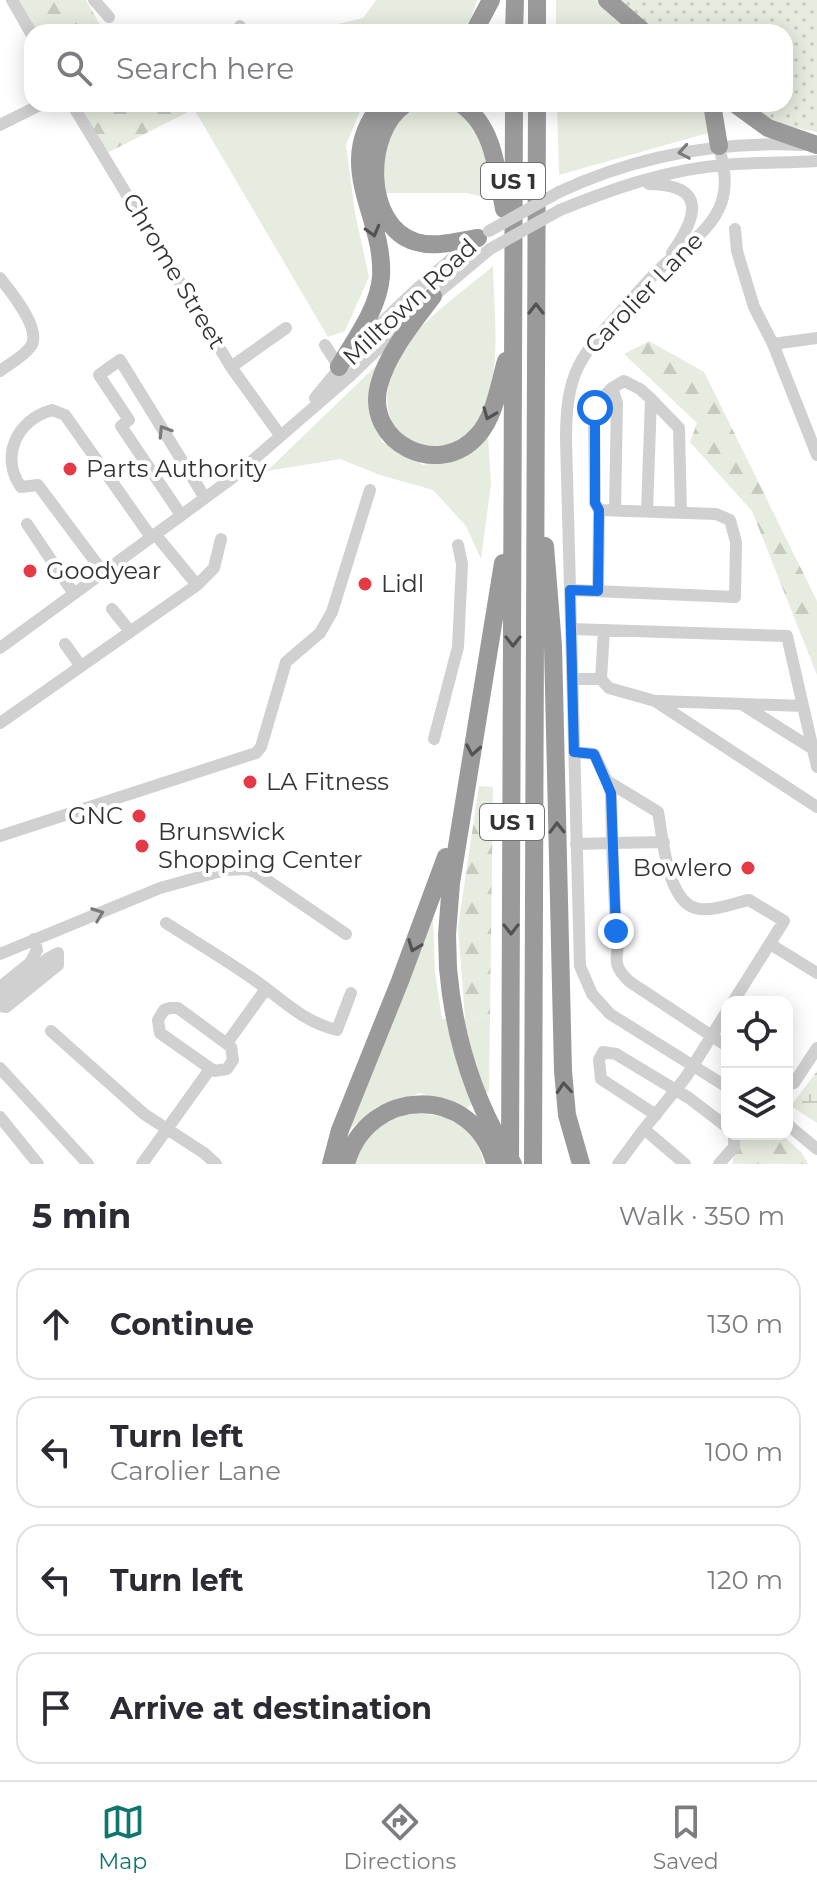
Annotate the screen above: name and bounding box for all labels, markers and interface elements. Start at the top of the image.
search box [24,24,793,112]
icon: search [52,46,96,90]
text: Search here [116,50,294,87]
one-way arrow [677,142,690,159]
road number: US 1 [481,163,545,199]
street label: Chrome Street [117,188,232,354]
one-way arrow [364,224,381,238]
street label: Carolier Lane [578,226,709,359]
street label: Milltown Road [337,232,483,371]
one-way arrow [527,302,545,315]
route start [577,390,613,426]
one-way arrow [483,406,499,420]
one-way arrow [159,426,174,440]
place label: Parts Authority [86,454,266,483]
marker: Parts Authority [61,460,79,478]
place label: Goodyear [46,556,161,585]
marker: Goodyear [21,562,39,580]
place label: Lidl [381,569,424,598]
marker: Lidl [356,575,374,593]
one-way arrow [504,635,522,648]
one-way arrow [466,743,483,757]
place label: LA Fitness [266,767,389,796]
marker: LA Fitness [241,773,259,791]
place label: GNC [68,801,123,830]
road number: US 1 [480,804,544,840]
marker: GNC [130,807,148,825]
place label: Brunswick Shopping Center [158,817,363,874]
one-way arrow [548,821,566,834]
marker: Brunswick Shopping Center [133,837,151,855]
place label: Bowlero [633,853,732,882]
marker: Bowlero [739,859,757,877]
one-way arrow [90,907,104,924]
route end [598,913,634,949]
one-way arrow [502,923,520,936]
one-way arrow [407,939,424,953]
map controls [721,996,793,1140]
button: locate [721,996,793,1068]
button: layers [721,1068,793,1140]
one-way arrow [556,1081,573,1094]
text: 5 min [32,1195,131,1237]
text: Walk · 350 m [619,1200,785,1232]
icon: ahead [34,1302,78,1346]
text: Continue [110,1306,254,1343]
text: 130 m [707,1308,783,1340]
text: Turn left [110,1418,243,1455]
icon: left [34,1430,78,1474]
text: 100 m [705,1436,783,1468]
text: Carolier Lane [110,1455,281,1487]
icon: left [34,1558,78,1602]
text: Turn left [110,1562,243,1599]
text: 120 m [707,1564,783,1596]
icon: arrive [34,1686,78,1730]
text: Arrive at destination [110,1690,432,1727]
tab: Map [98,1800,147,1875]
tab: Directions [344,1800,456,1875]
tab: Saved [653,1800,719,1875]

